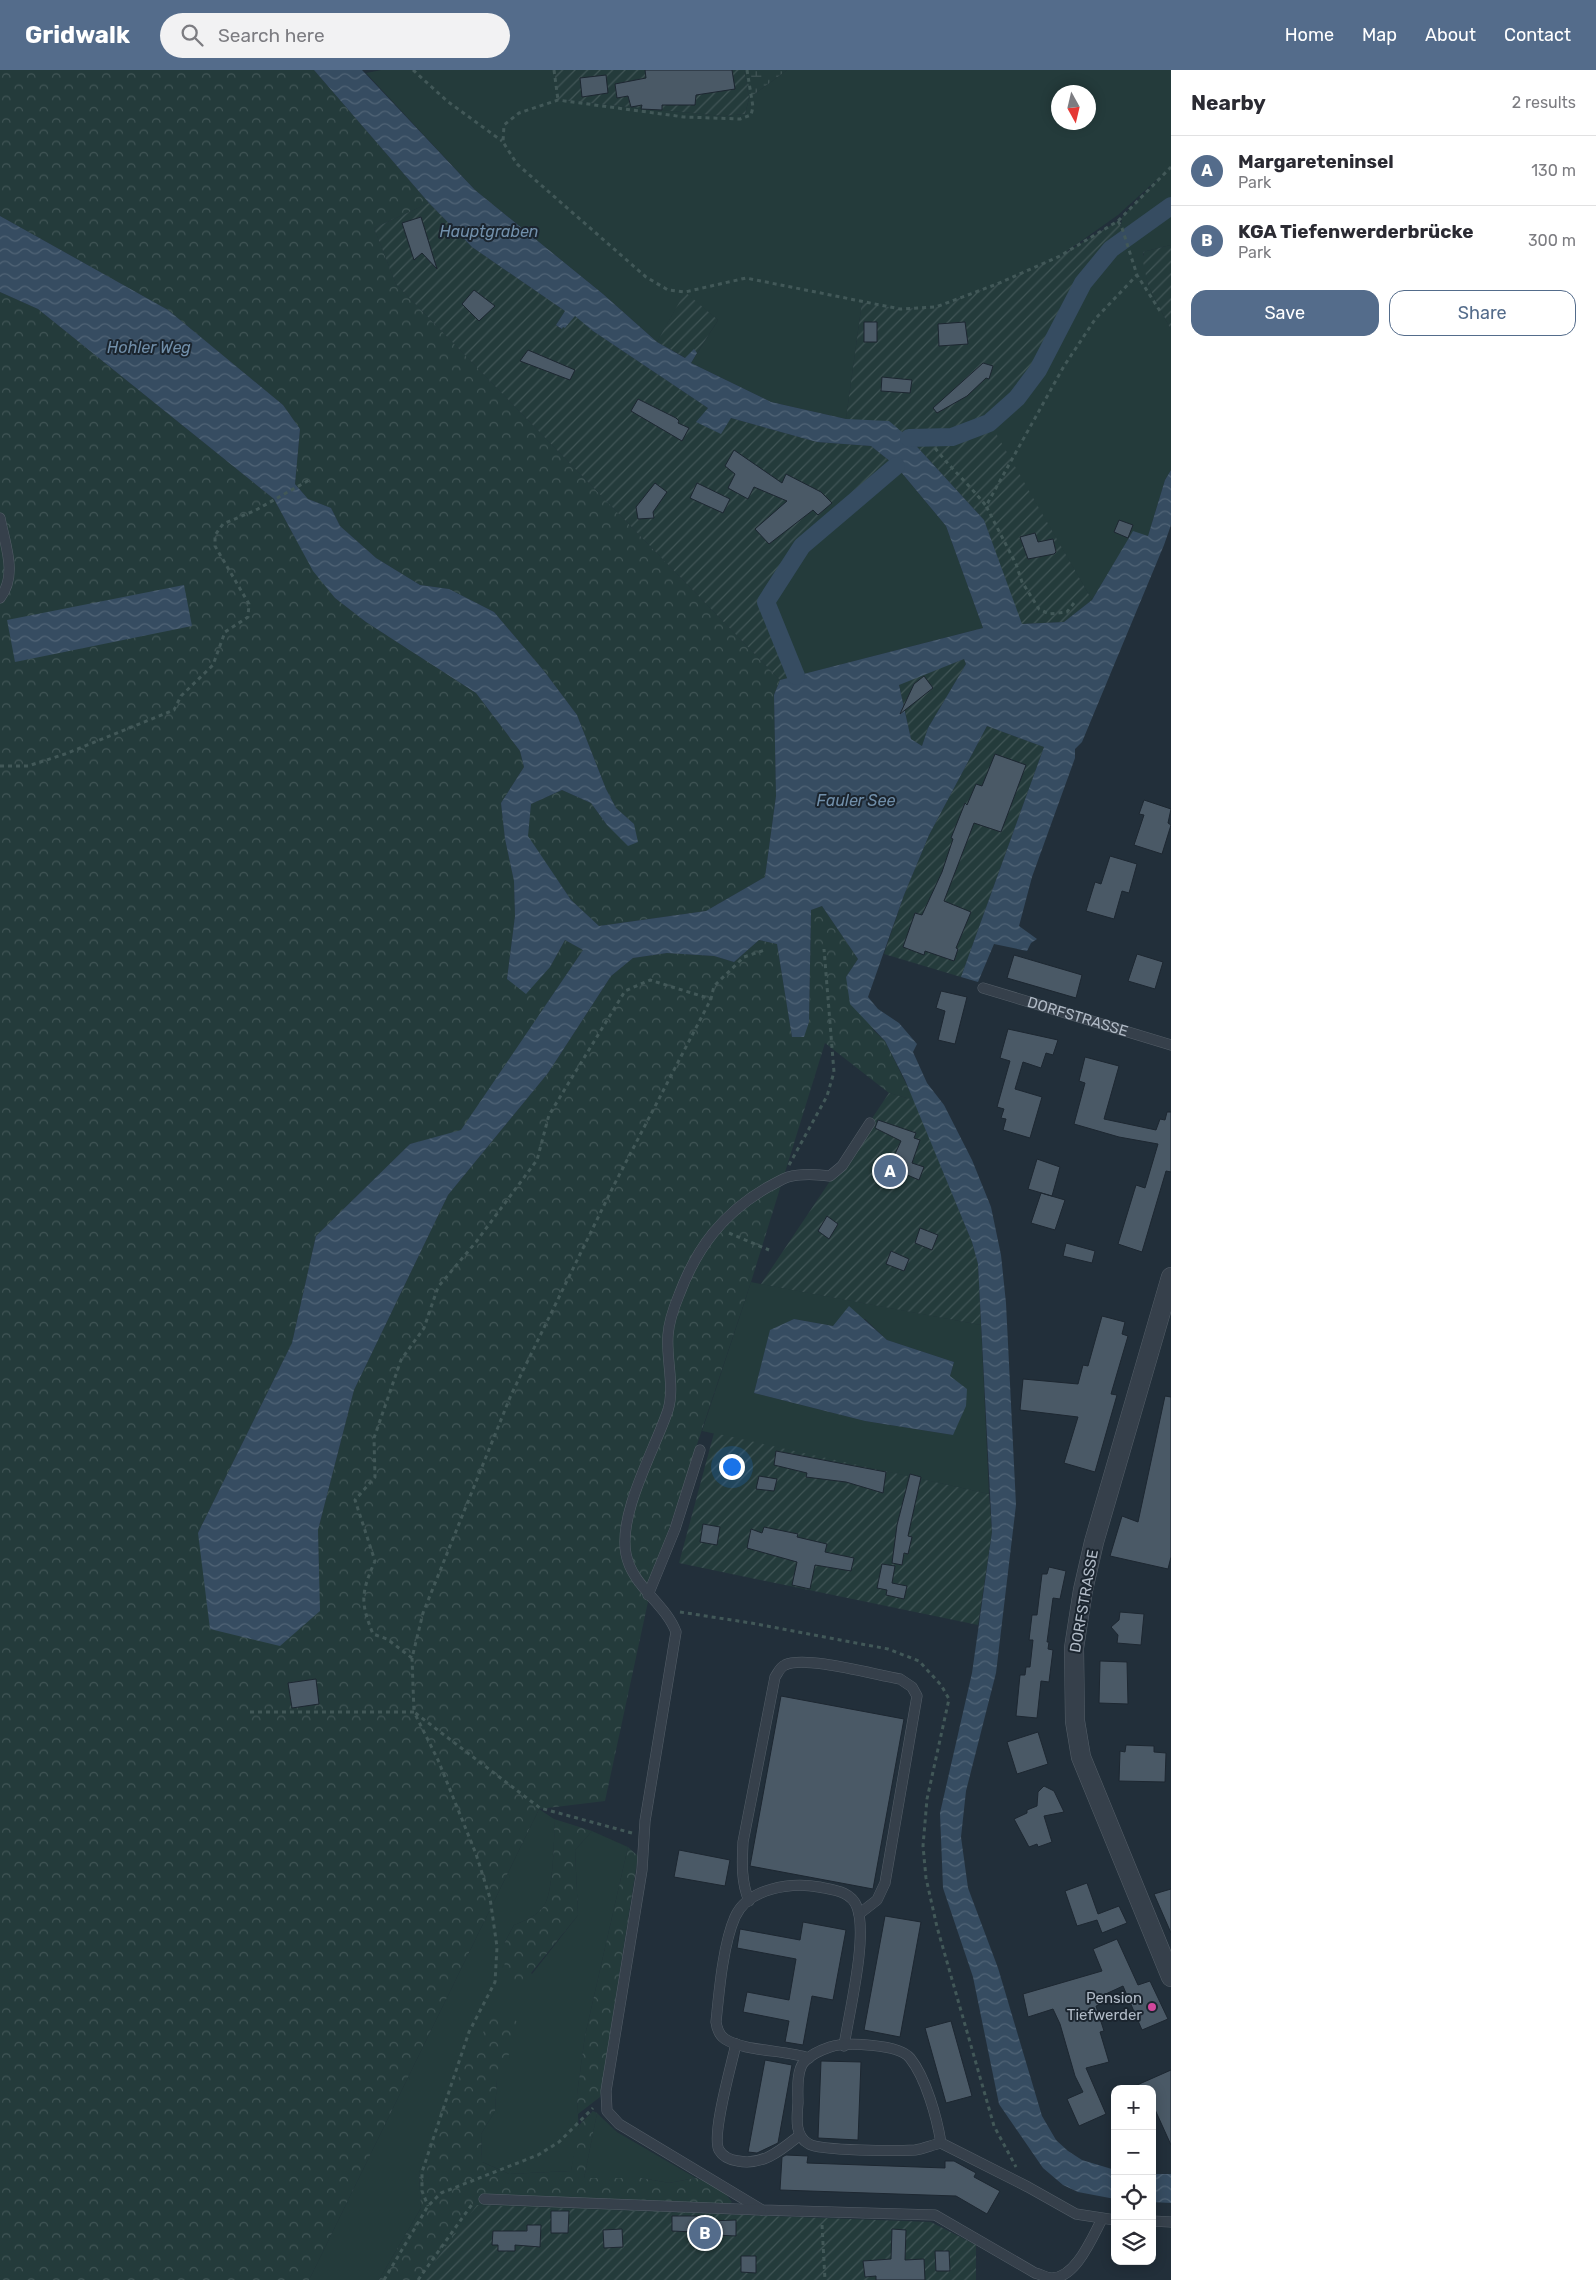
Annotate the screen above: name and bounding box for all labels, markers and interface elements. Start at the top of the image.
search box [160,13,510,58]
text: Gridwalk [25,21,130,49]
icon: search [178,21,206,49]
text: Search here [218,24,325,47]
text: Home [1285,24,1334,46]
text: Map [1362,24,1397,46]
text: About [1425,24,1476,46]
text: Contact [1504,24,1571,46]
north arrow [1051,85,1096,130]
text: Nearby [1191,90,1266,115]
text: 2 results [1512,93,1576,112]
text: Margareteninsel [1238,150,1394,173]
text: A [1201,161,1213,180]
text: 130 m [1531,161,1576,180]
text: Park [1238,173,1271,192]
text: KGA Tiefenwerderbrücke [1238,220,1473,243]
water label: Hauptgraben [439,222,539,241]
text: B [1201,231,1213,250]
text: 300 m [1528,231,1576,250]
text: Park [1238,243,1271,262]
button: Save [1191,290,1379,336]
button: Share [1389,290,1576,336]
water label: Hohler Weg [107,338,191,357]
water label: Fauler See [817,791,895,810]
street label: DORFSTRASSE [1025,993,1130,1040]
pin: A [874,1152,906,1190]
your location [719,1454,745,1480]
street label: DORFSTRASSE [1066,1548,1102,1654]
place label: Pension Tiefwerder [1067,1989,1142,2024]
marker: Pension Tiefwerder [1146,2001,1158,2013]
map controls [1111,2085,1156,2265]
button: + [1111,2085,1156,2130]
button: − [1111,2130,1156,2175]
button: locate [1111,2175,1156,2220]
pin: B [689,2214,721,2252]
button: layers [1111,2220,1156,2265]

